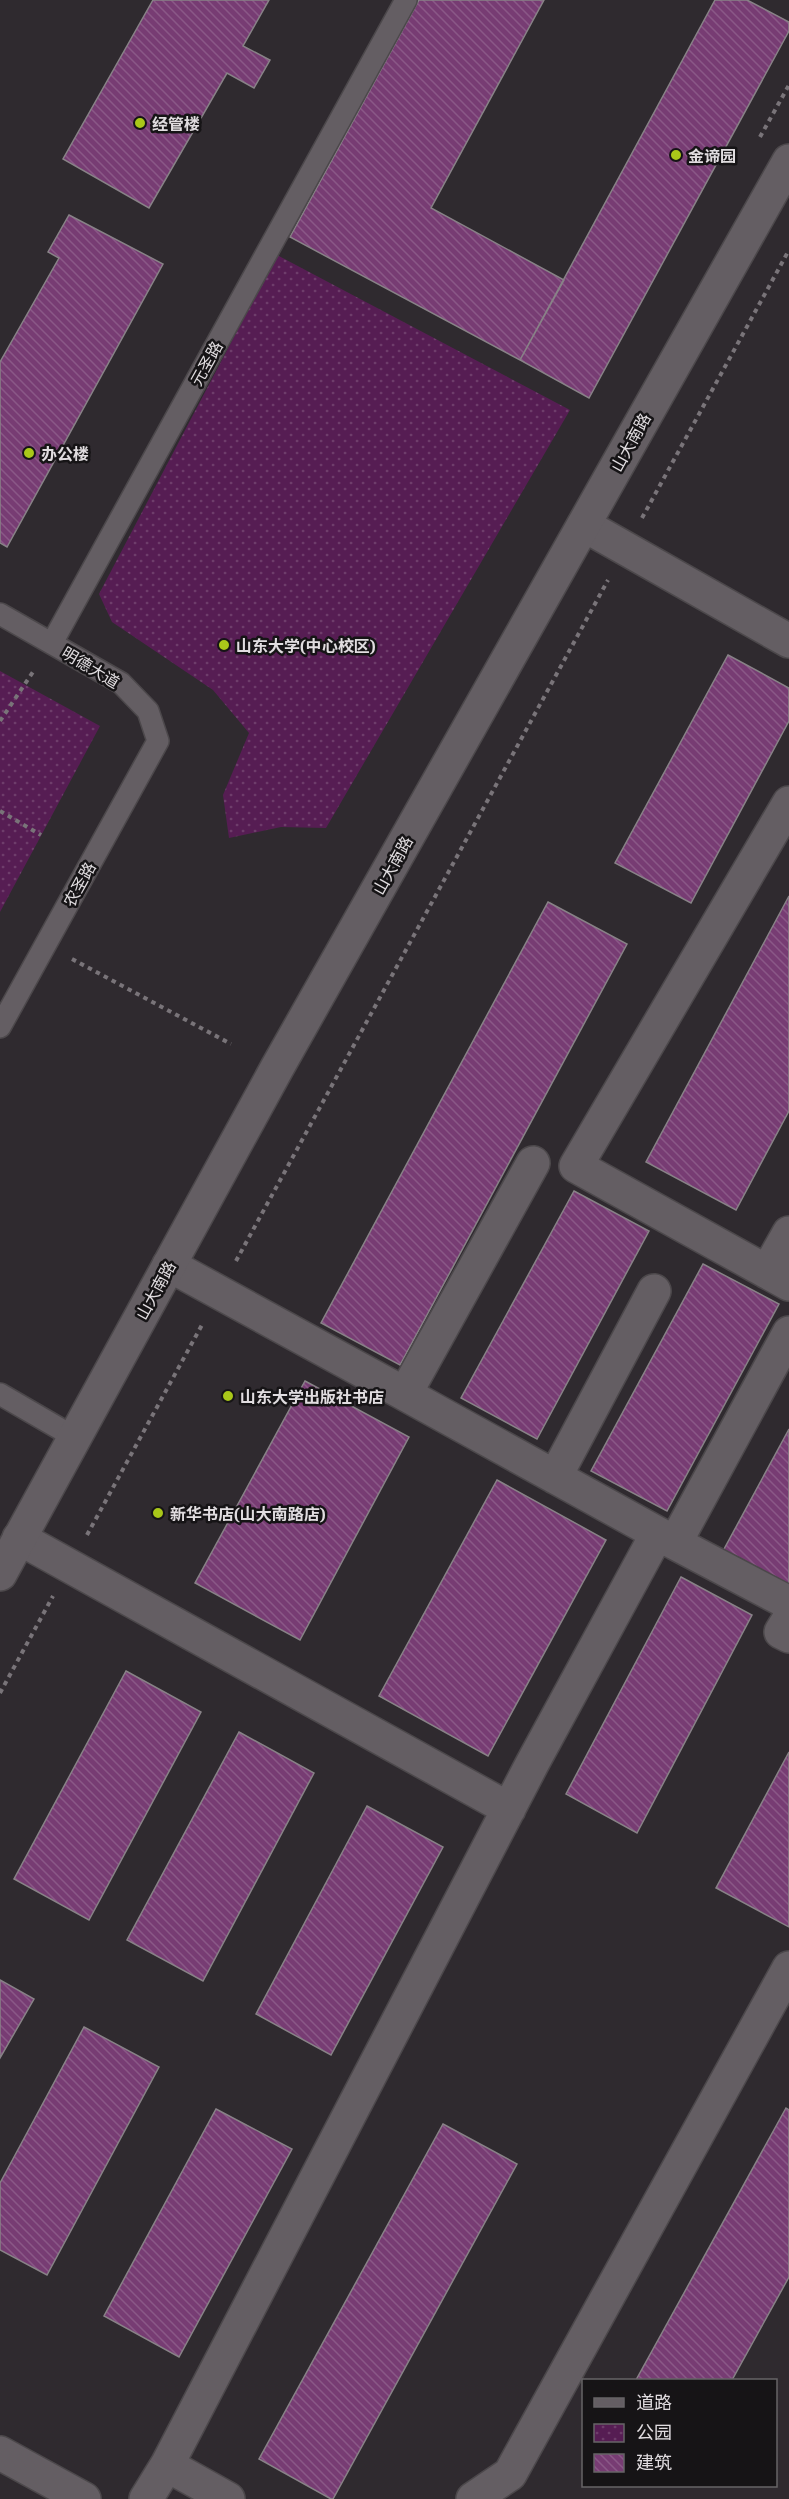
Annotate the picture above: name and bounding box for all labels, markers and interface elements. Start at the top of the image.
place label: 经管楼 [152,114,200,133]
marker: 经管楼 [133,116,147,130]
place label: 金谛园 [688,146,736,165]
marker: 金谛园 [669,148,683,162]
street label: 元圣路 [186,337,226,389]
street label: 山大南路 [606,409,654,475]
place label: 办公楼 [41,444,89,463]
marker: 办公楼 [22,446,36,460]
place label: 山东大学(中心校区) [236,636,376,655]
marker: 山东大学(中心校区) [217,638,231,652]
street label: 明德大道 [59,642,123,692]
street label: 山大南路 [368,832,416,898]
street label: 农圣路 [59,858,99,910]
street label: 山大南路 [131,1257,179,1323]
place label: 山东大学出版社书店 [240,1387,384,1406]
marker: 山东大学出版社书店 [221,1389,235,1403]
place label: 新华书店(山大南路店) [170,1504,326,1523]
marker: 新华书店(山大南路店) [151,1506,165,1520]
legend [582,2379,777,2487]
text: 道路 [636,2391,672,2413]
text: 公园 [636,2421,672,2443]
text: 建筑 [636,2451,672,2473]

